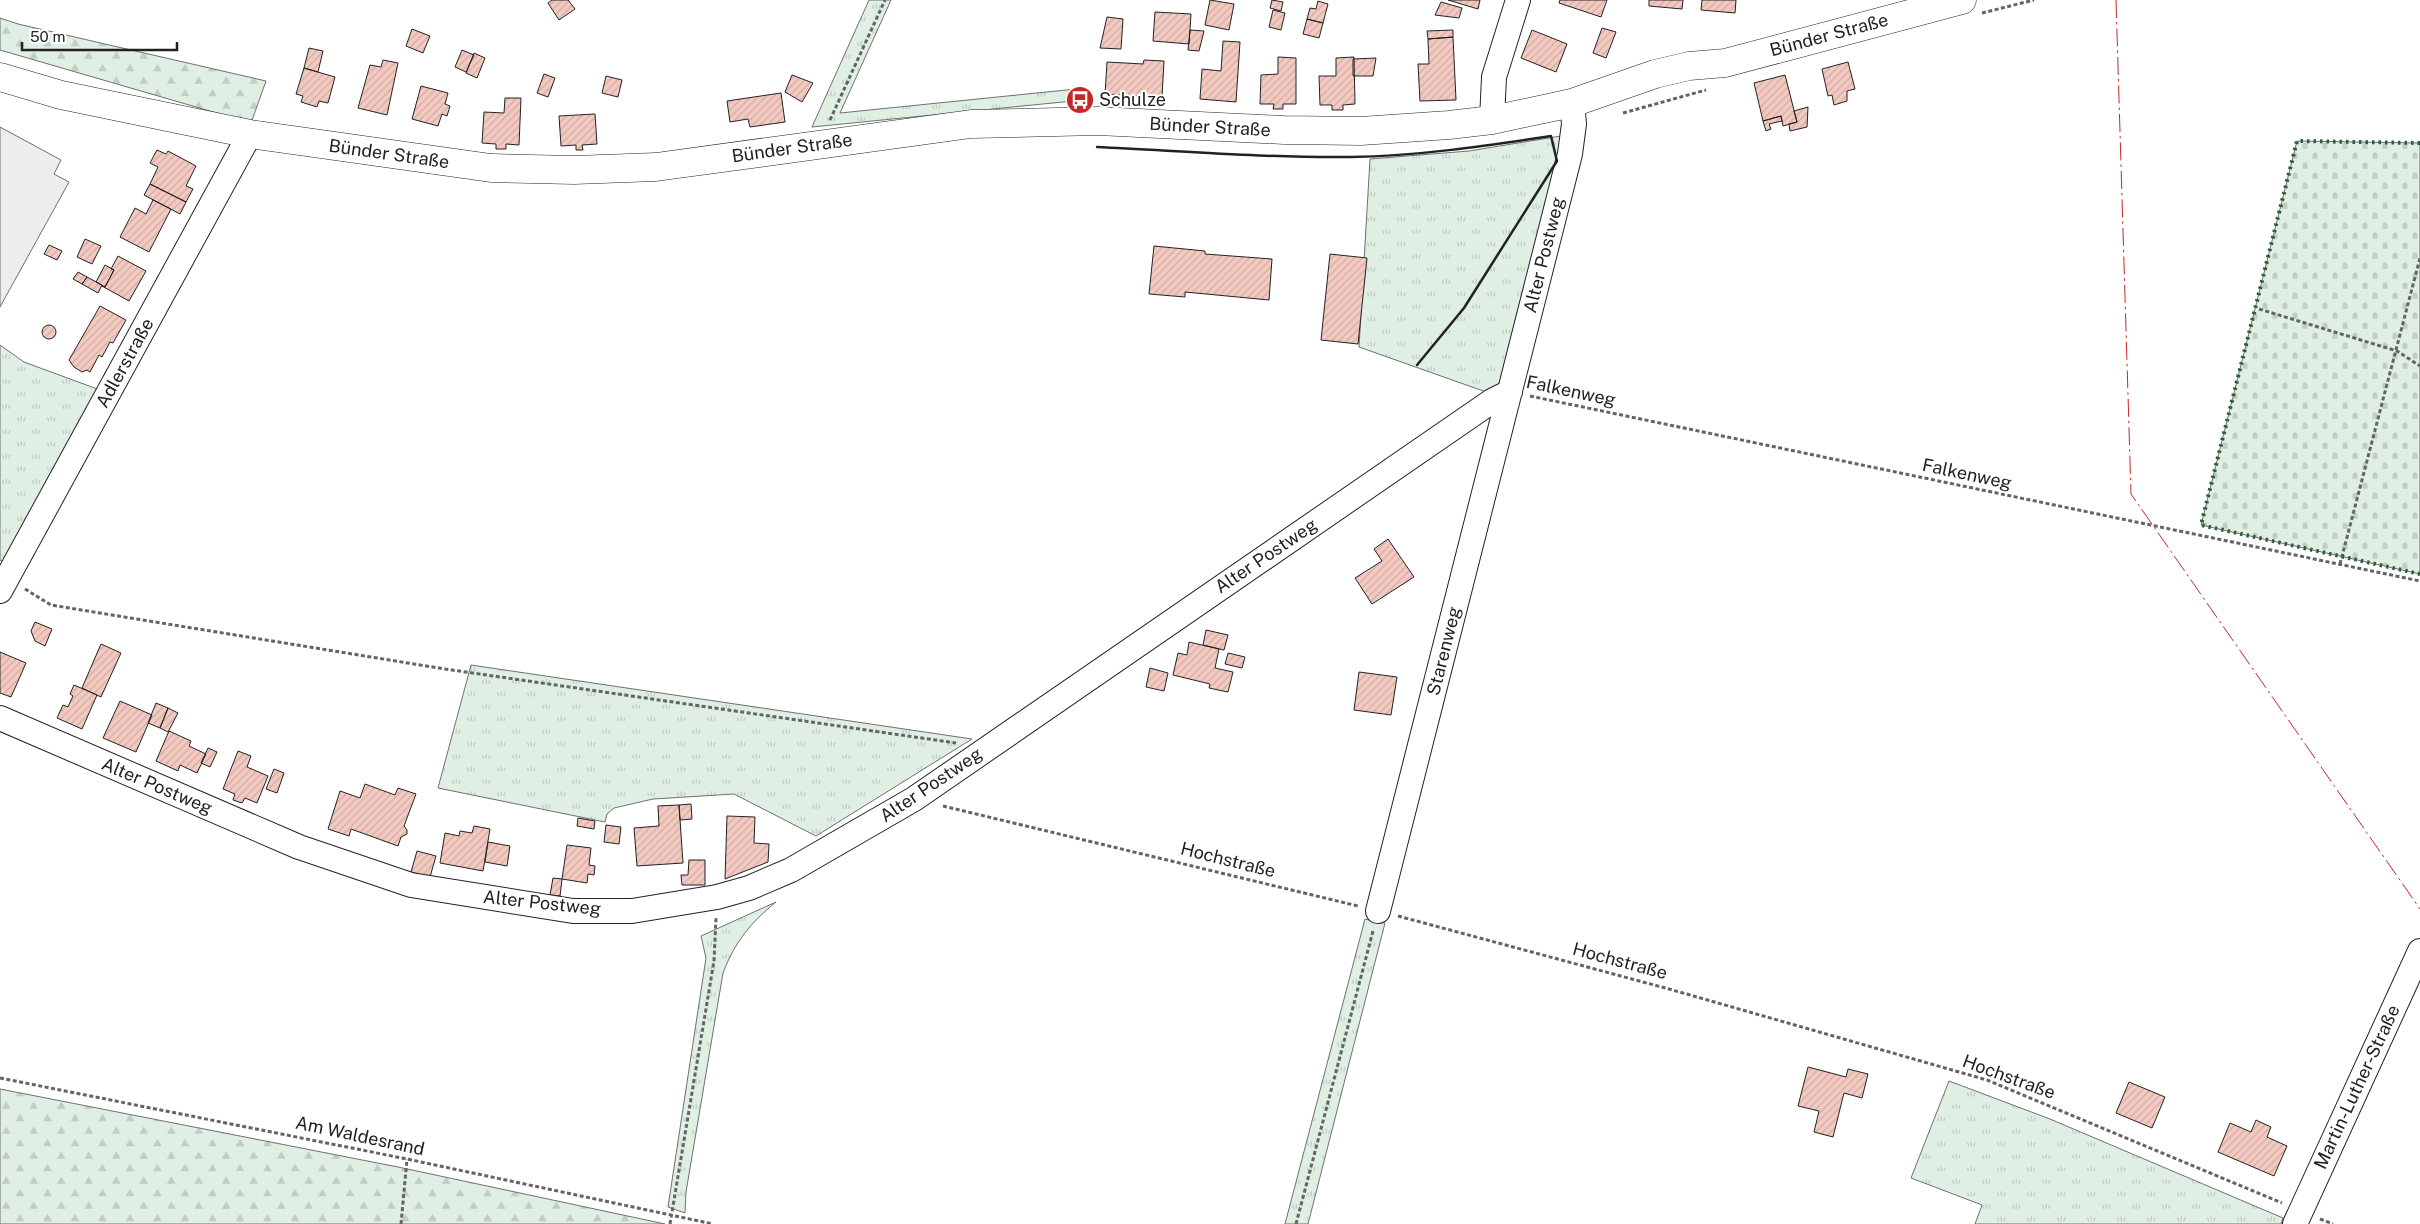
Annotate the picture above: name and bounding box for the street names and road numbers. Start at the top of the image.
street label: Bünder Straße [1767,9,1890,60]
street label: Bünder Straße [1149,113,1271,140]
street label: Bünder Straße [730,129,854,166]
street label: Bünder Straße [327,135,451,172]
street label: Alter Postweg [1519,195,1568,315]
street label: Adlerstraße [91,314,158,411]
street label: Falkenweg [1524,371,1618,410]
street label: Falkenweg [1920,454,2014,493]
street label: Alter Postweg [1211,514,1321,597]
street label: Starenweg [1422,604,1465,698]
street label: Alter Postweg [876,743,986,826]
street label: Alter Postweg [99,753,216,818]
street label: Hochstraße [1178,838,1278,881]
street label: Alter Postweg [482,886,602,919]
street label: Hochstraße [1570,938,1670,983]
street label: Martin-Luther-Straße [2309,1001,2404,1172]
street label: Hochstraße [1960,1050,2058,1103]
street label: Am Waldesrand [294,1112,427,1159]

